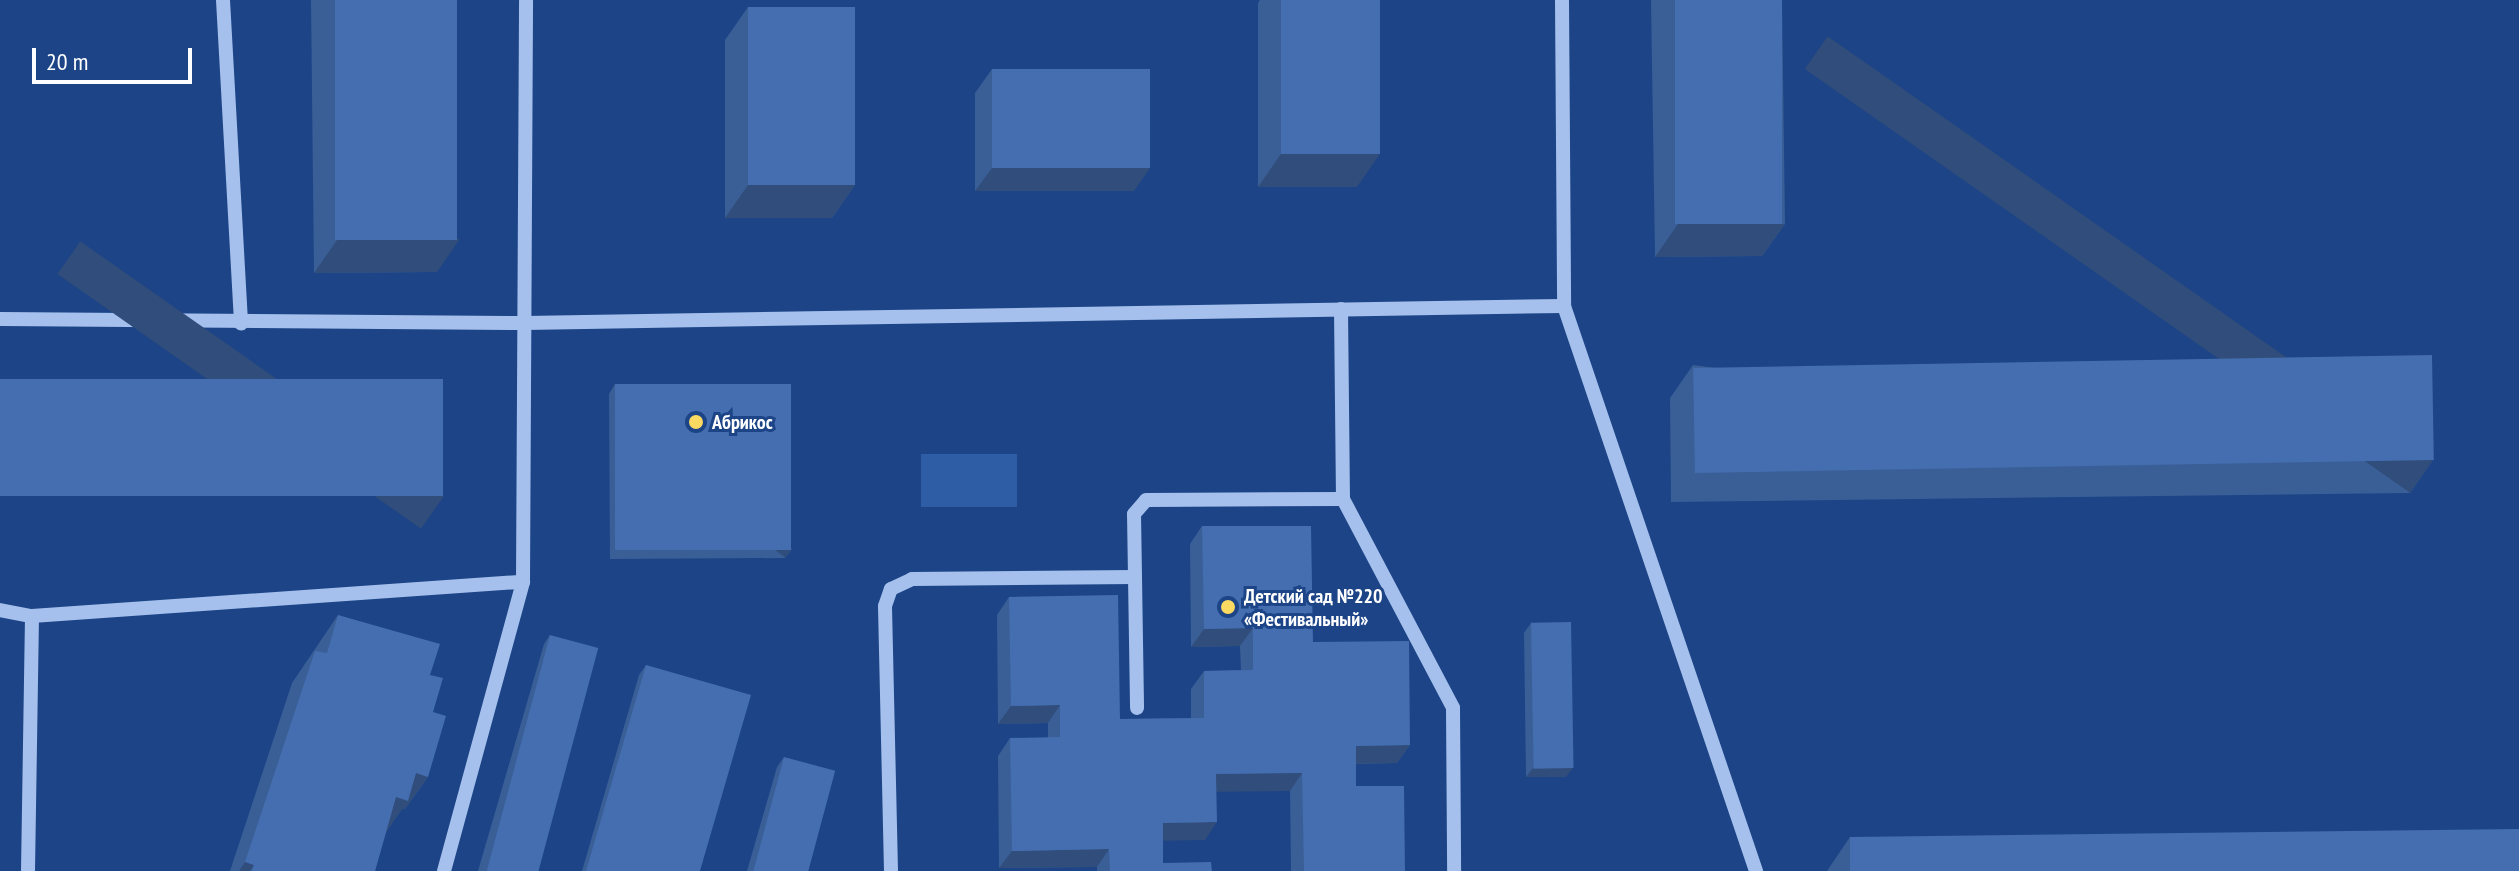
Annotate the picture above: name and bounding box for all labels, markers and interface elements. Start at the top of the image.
scale bar [36,32,196,82]
text: 20 m [46,46,88,77]
place label: Абрикос [712,410,773,434]
marker: Абрикос [687,413,705,431]
place label: Детский сад №220 «Фестивальный» [1244,584,1383,631]
marker: Детский сад №220 «Фестивальный» [1219,598,1237,616]

